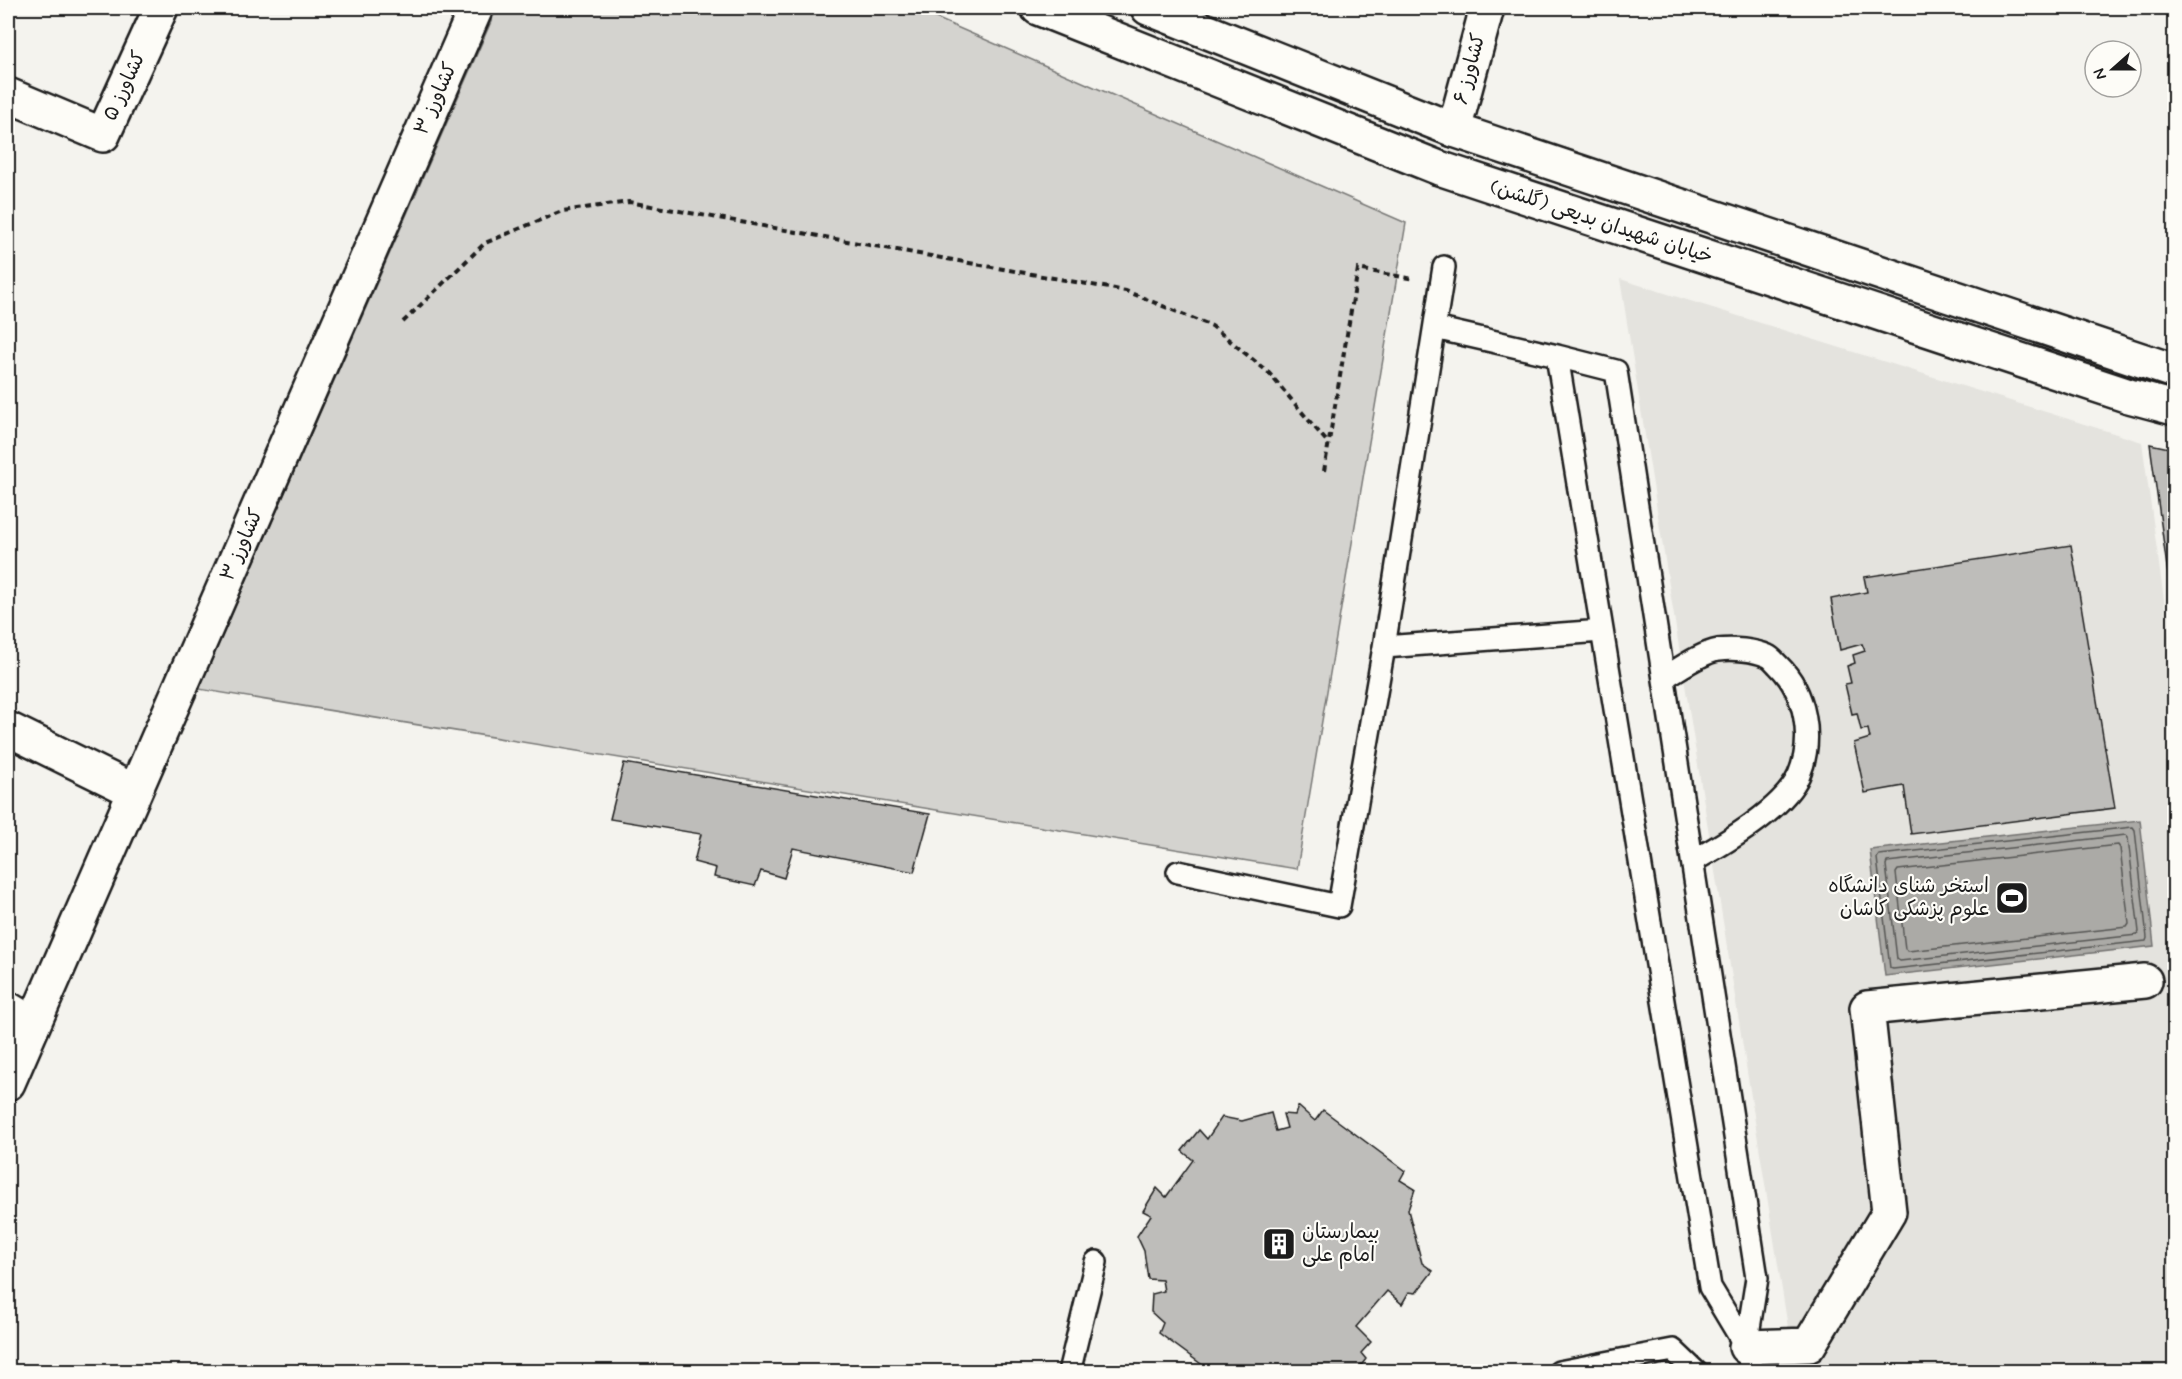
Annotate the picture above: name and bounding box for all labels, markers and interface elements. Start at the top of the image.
street label: کشاورز ۶ [1448,31,1492,107]
north arrow [2083,39,2143,99]
street label: کشاورز ۵ [97,47,153,125]
street label: کشاورز ۳ [408,58,464,140]
text: N [2089,65,2112,83]
street label: خیابان شهیدان بدیعی (گلشن) [1486,173,1716,271]
street label: کشاورز ۳ [214,504,270,586]
place label: استخر شنای دانشگاه علوم پزشکی کاشان [1828,873,1989,924]
sports icon: استخر شنای دانشگاه علوم پزشکی کاشان [1994,880,2030,916]
place label: بیمارستان امام علی [1302,1219,1379,1269]
building icon: بیمارستان امام علی [1261,1226,1297,1262]

